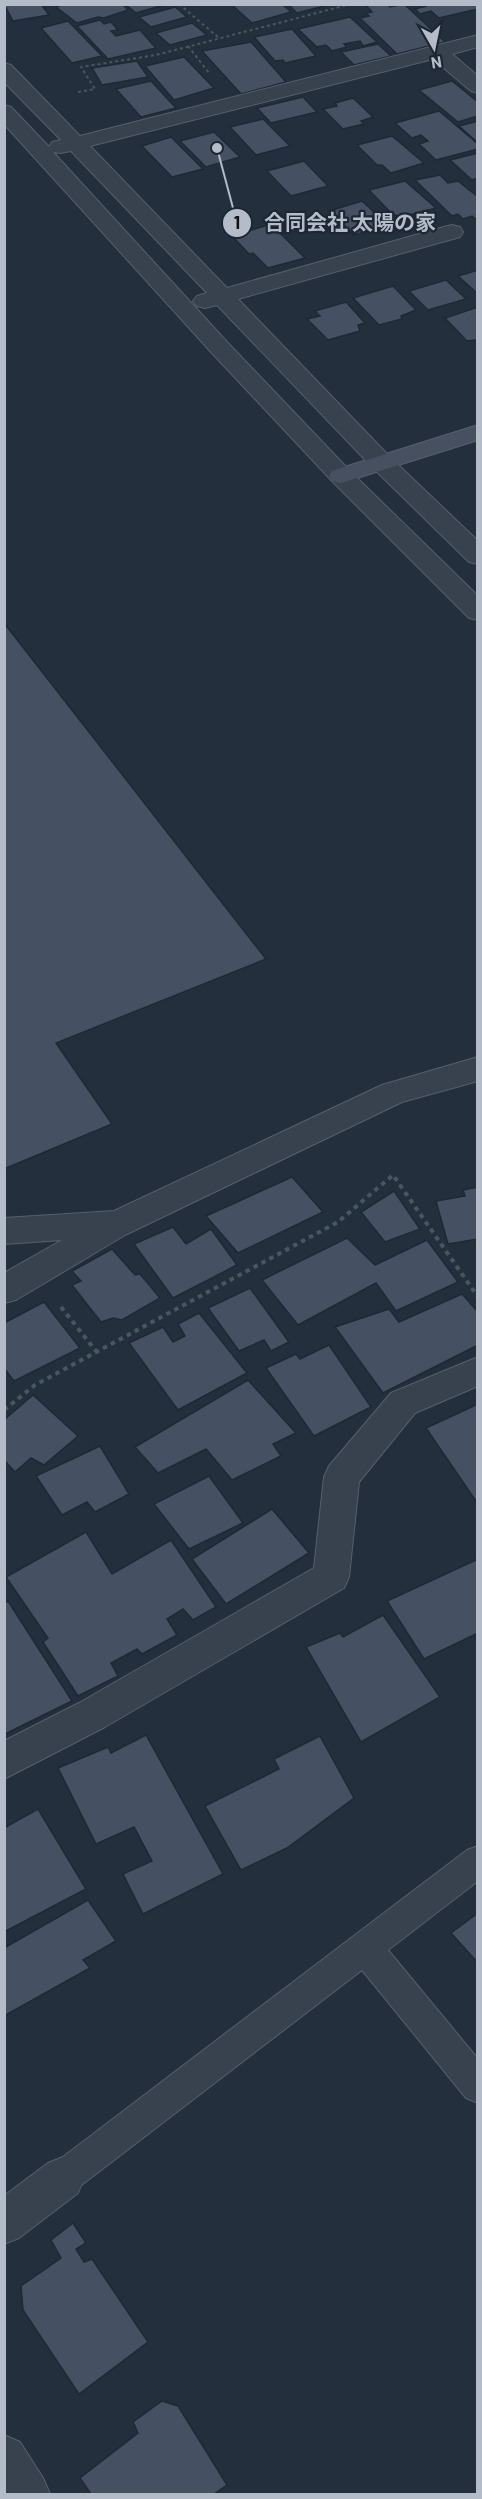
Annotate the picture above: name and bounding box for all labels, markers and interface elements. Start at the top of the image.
north arrow [404,18,464,78]
text: N [430,53,443,74]
callout: 合同会社 太陽の家 [222,203,448,242]
text: 合同会社 太陽の家 [264,209,436,234]
text: 1 [234,211,240,233]

